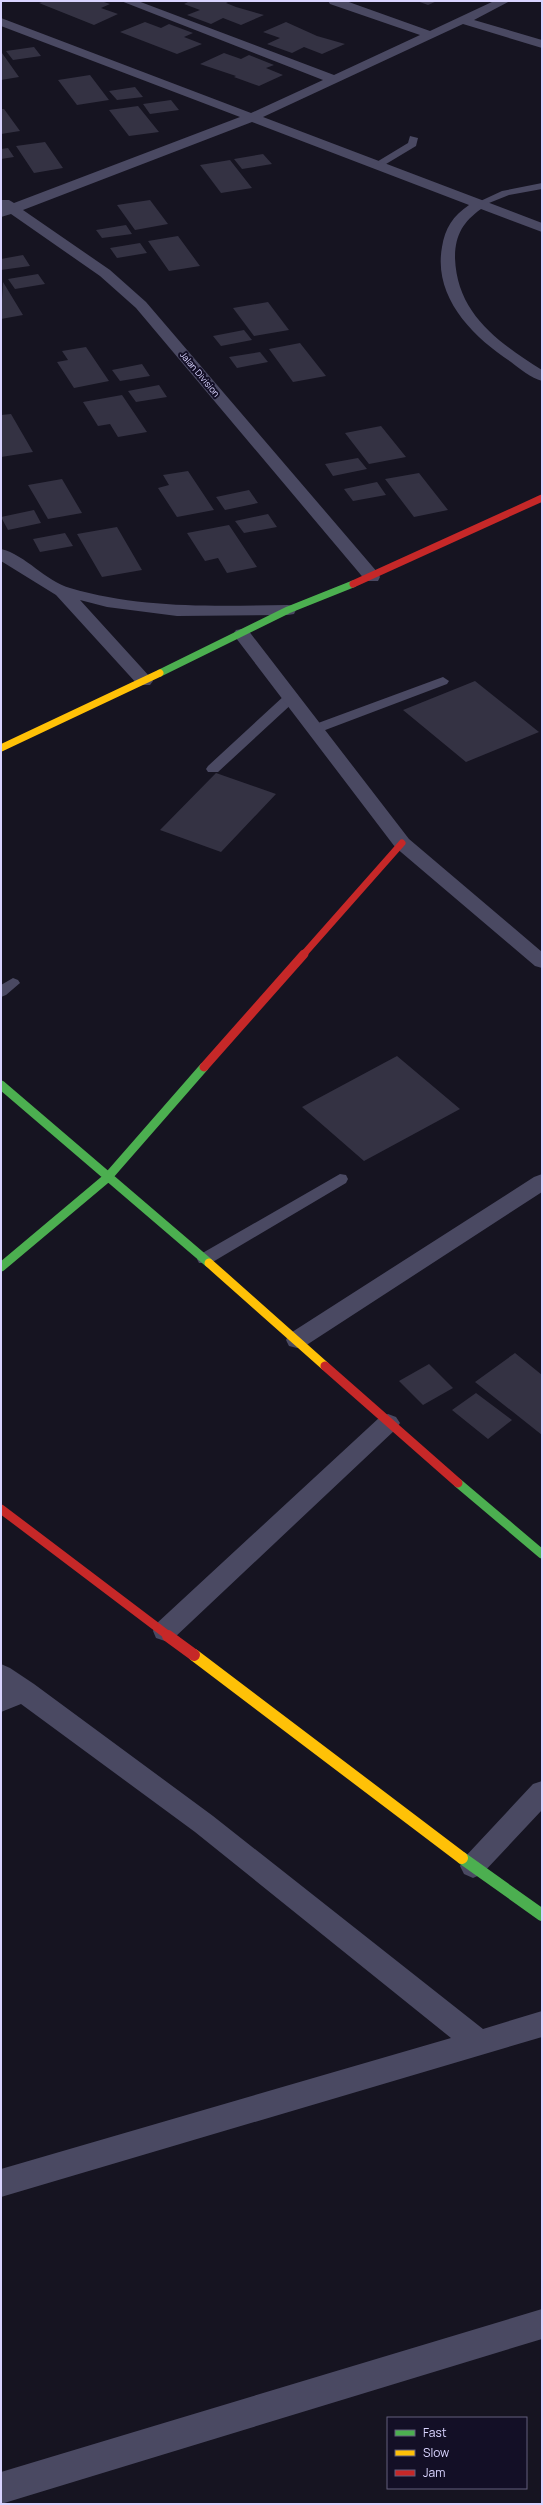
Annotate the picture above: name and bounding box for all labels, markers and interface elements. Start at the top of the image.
street label: Jalan Division [177,348,223,400]
legend [387,2417,527,2489]
text: Fast [423,2424,447,2441]
text: Slow [423,2444,449,2461]
text: Jam [423,2464,445,2481]

